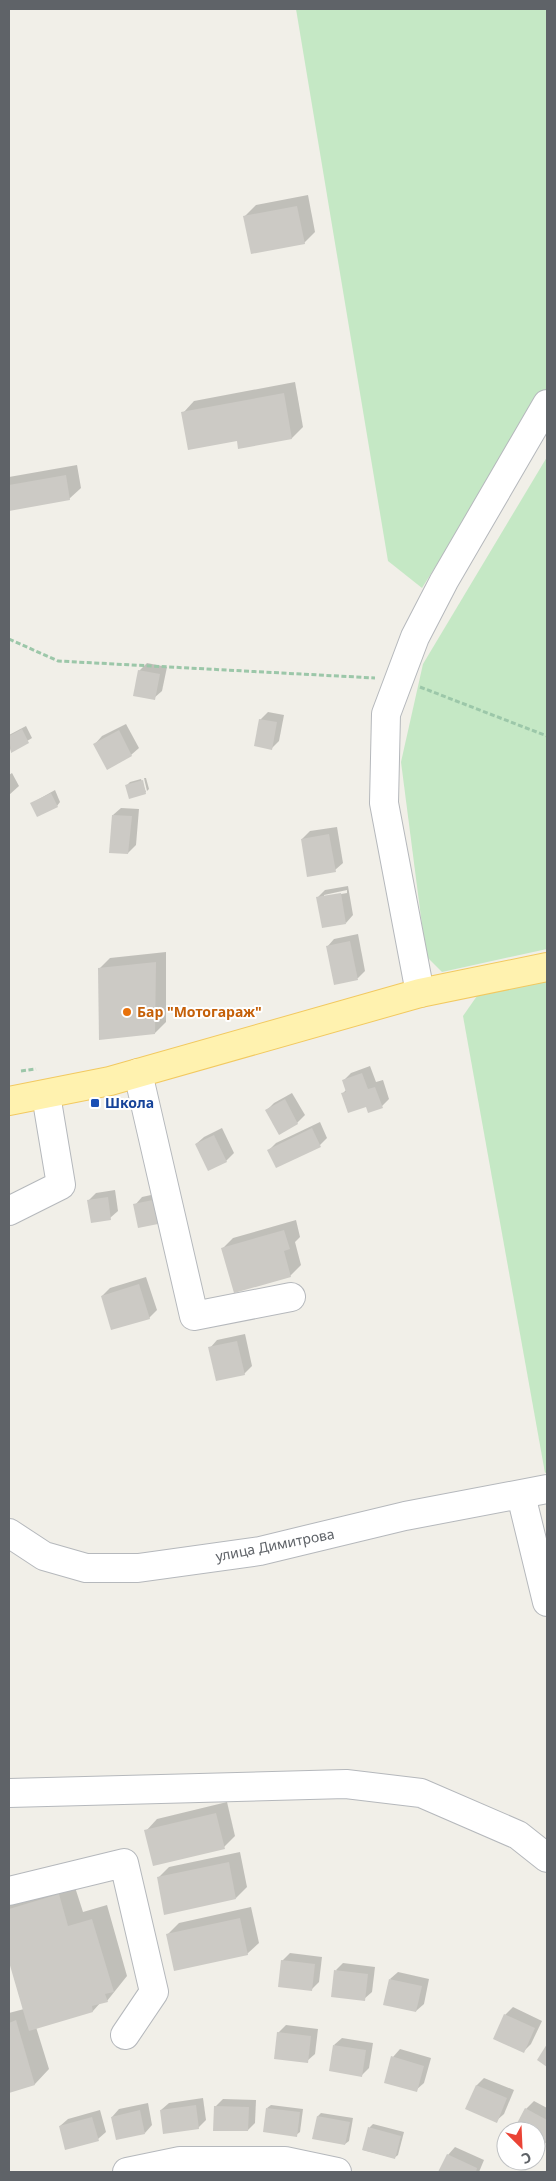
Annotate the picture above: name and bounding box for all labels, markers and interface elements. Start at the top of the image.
place label: Бар "Мотогараж" [137,1002,262,1021]
marker: Бар "Мотогараж" [121,1006,133,1018]
place label: Школа [105,1093,154,1112]
marker: Школа [89,1097,101,1109]
street label: улица Димитрова [214,1524,336,1565]
north arrow [496,2121,546,2171]
text: С [519,2148,534,2169]

